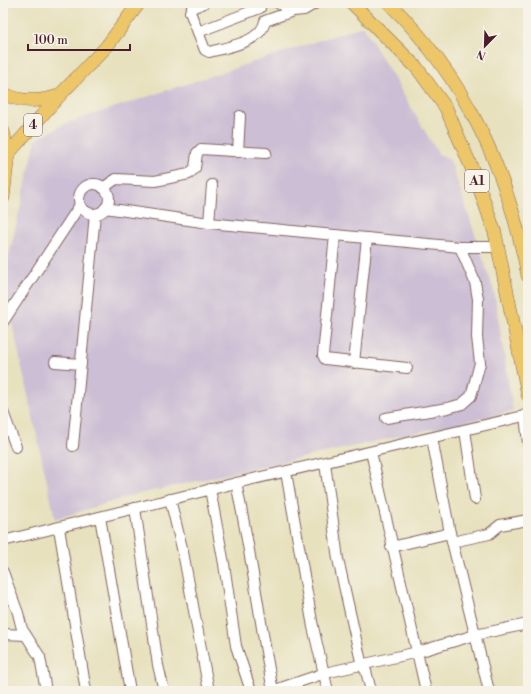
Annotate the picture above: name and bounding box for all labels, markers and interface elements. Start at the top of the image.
scale bar [28,26,130,52]
north arrow [465,26,505,66]
text: 100 m [34,33,68,48]
text: N [474,46,488,62]
road number: 4 [24,114,42,136]
road number: A1 [465,170,489,192]

